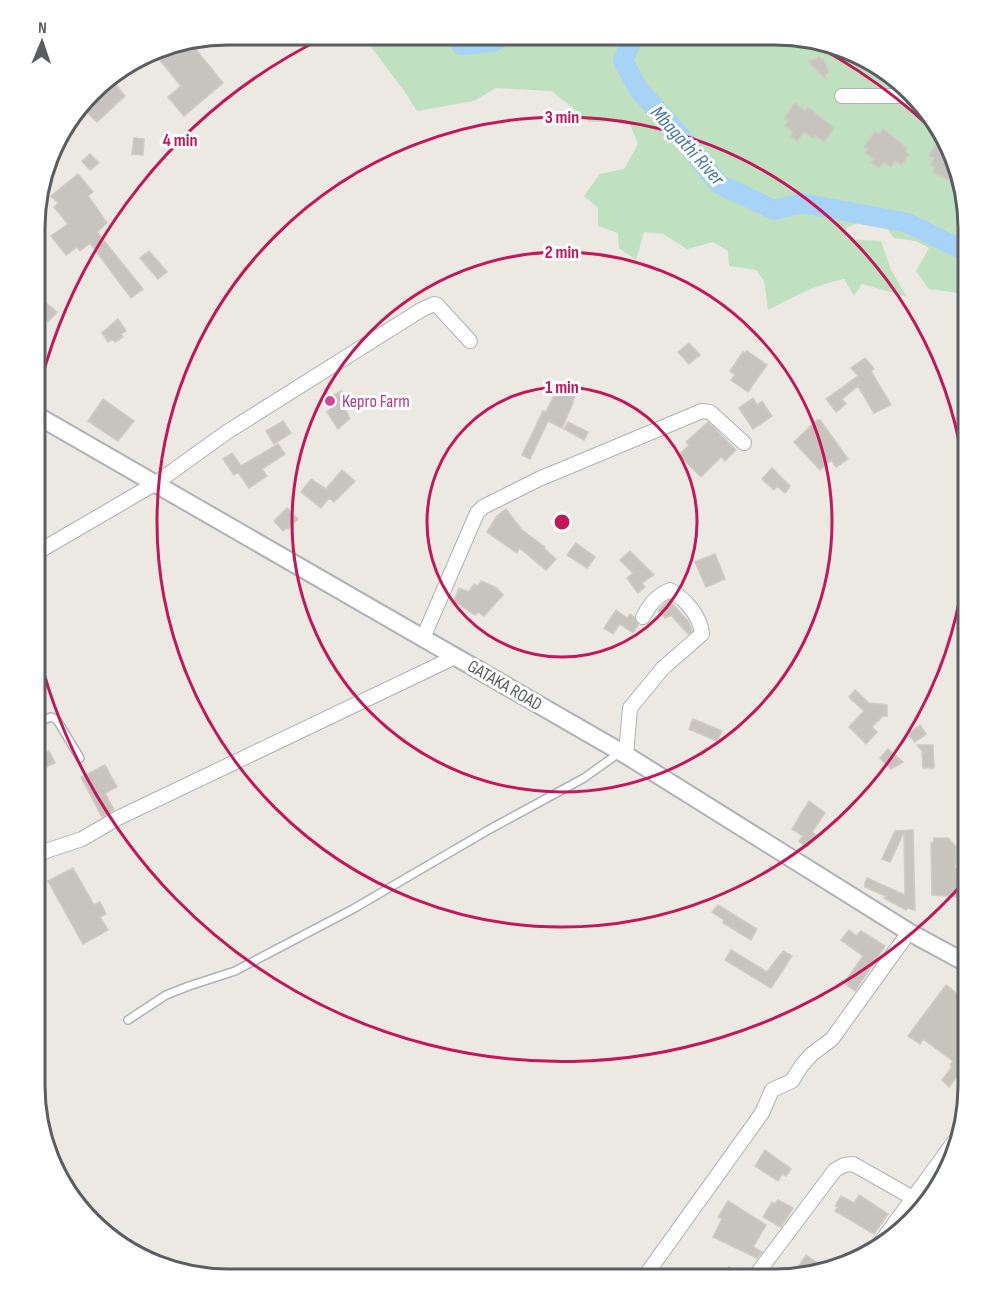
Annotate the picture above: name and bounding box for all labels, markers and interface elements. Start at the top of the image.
north arrow [12,12,72,72]
text: N [38,19,47,38]
water label: Mbagathi River [645,101,730,191]
text: 3 min [545,107,579,128]
text: 4 min [163,130,197,151]
text: 2 min [545,242,579,263]
text: 1 min [545,377,579,398]
place label: Kepro Farm [342,391,410,412]
marker: Kepro Farm [323,394,337,408]
centre of rings [552,512,572,532]
street label: GATAKA ROAD [464,656,546,715]

